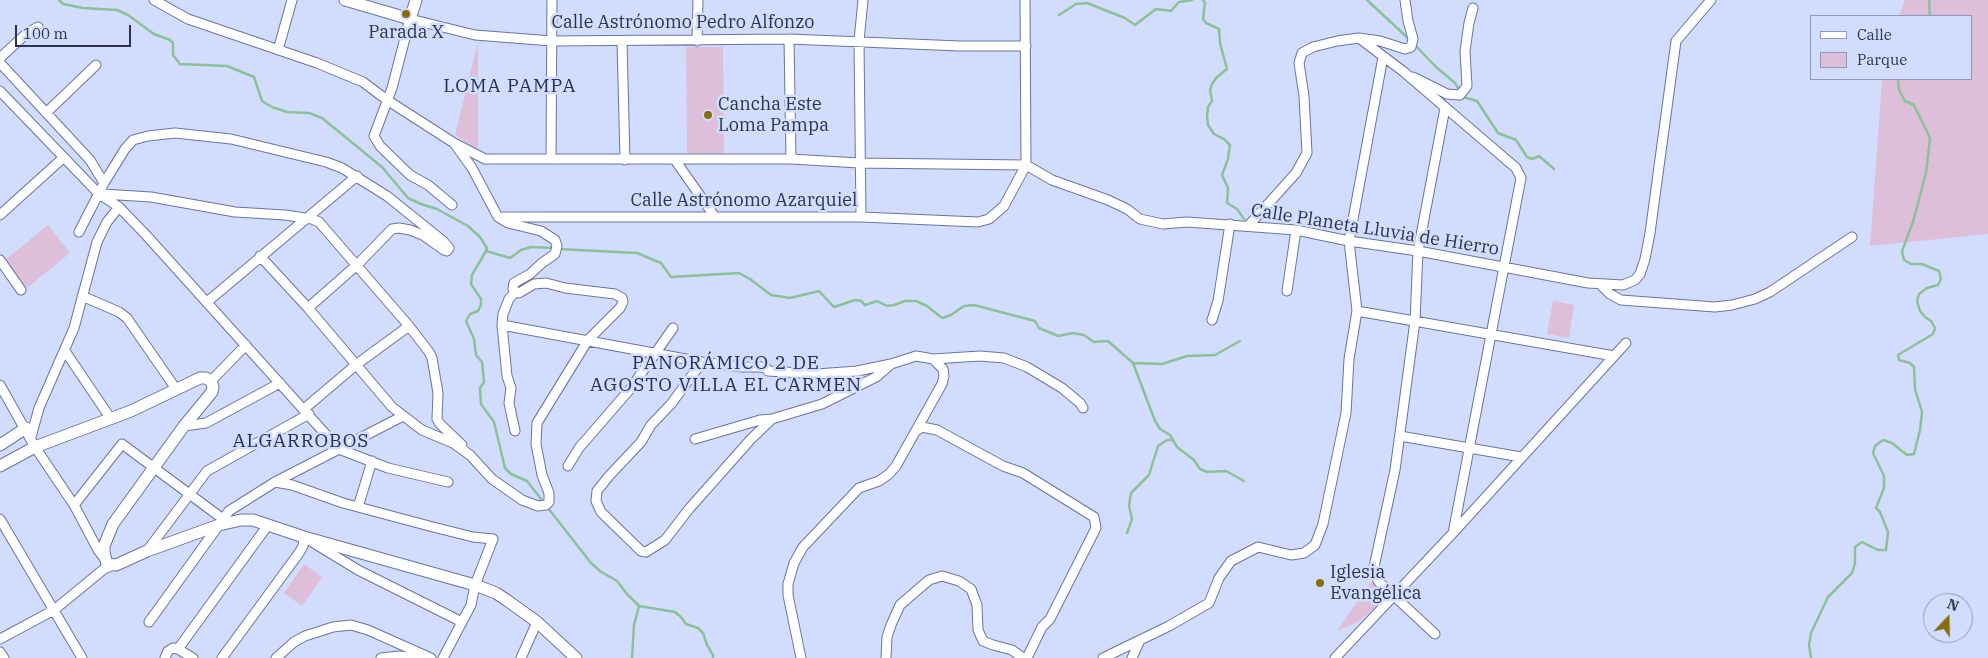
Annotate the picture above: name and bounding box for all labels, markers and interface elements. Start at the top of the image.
marker: Parada X [400,8,412,20]
street label: Calle Astrónomo Pedro Alfonzo [552,12,814,34]
scale bar [18,15,134,47]
legend [1810,15,1973,80]
place label: Parada X [368,22,444,44]
text: 100 m [23,24,68,43]
text: Calle [1857,25,1892,44]
text: Parque [1857,50,1907,69]
district label: LOMA PAMPA [442,76,578,98]
place label: Cancha Este Loma Pampa [718,94,829,136]
marker: Cancha Este Loma Pampa [702,109,714,121]
street label: Calle Astrónomo Azarquiel [631,190,857,212]
street label: Calle Planeta Lluvia de Hierro [1249,200,1501,260]
district label: PANORÁMICO 2 DE AGOSTO VILLA EL CARMEN [587,353,865,397]
district label: ALGARROBOS [231,431,371,453]
place label: Iglesia Evangélica [1330,562,1422,604]
marker: Iglesia Evangélica [1314,577,1326,589]
north arrow [1923,593,1973,643]
text: N [1945,595,1961,615]

